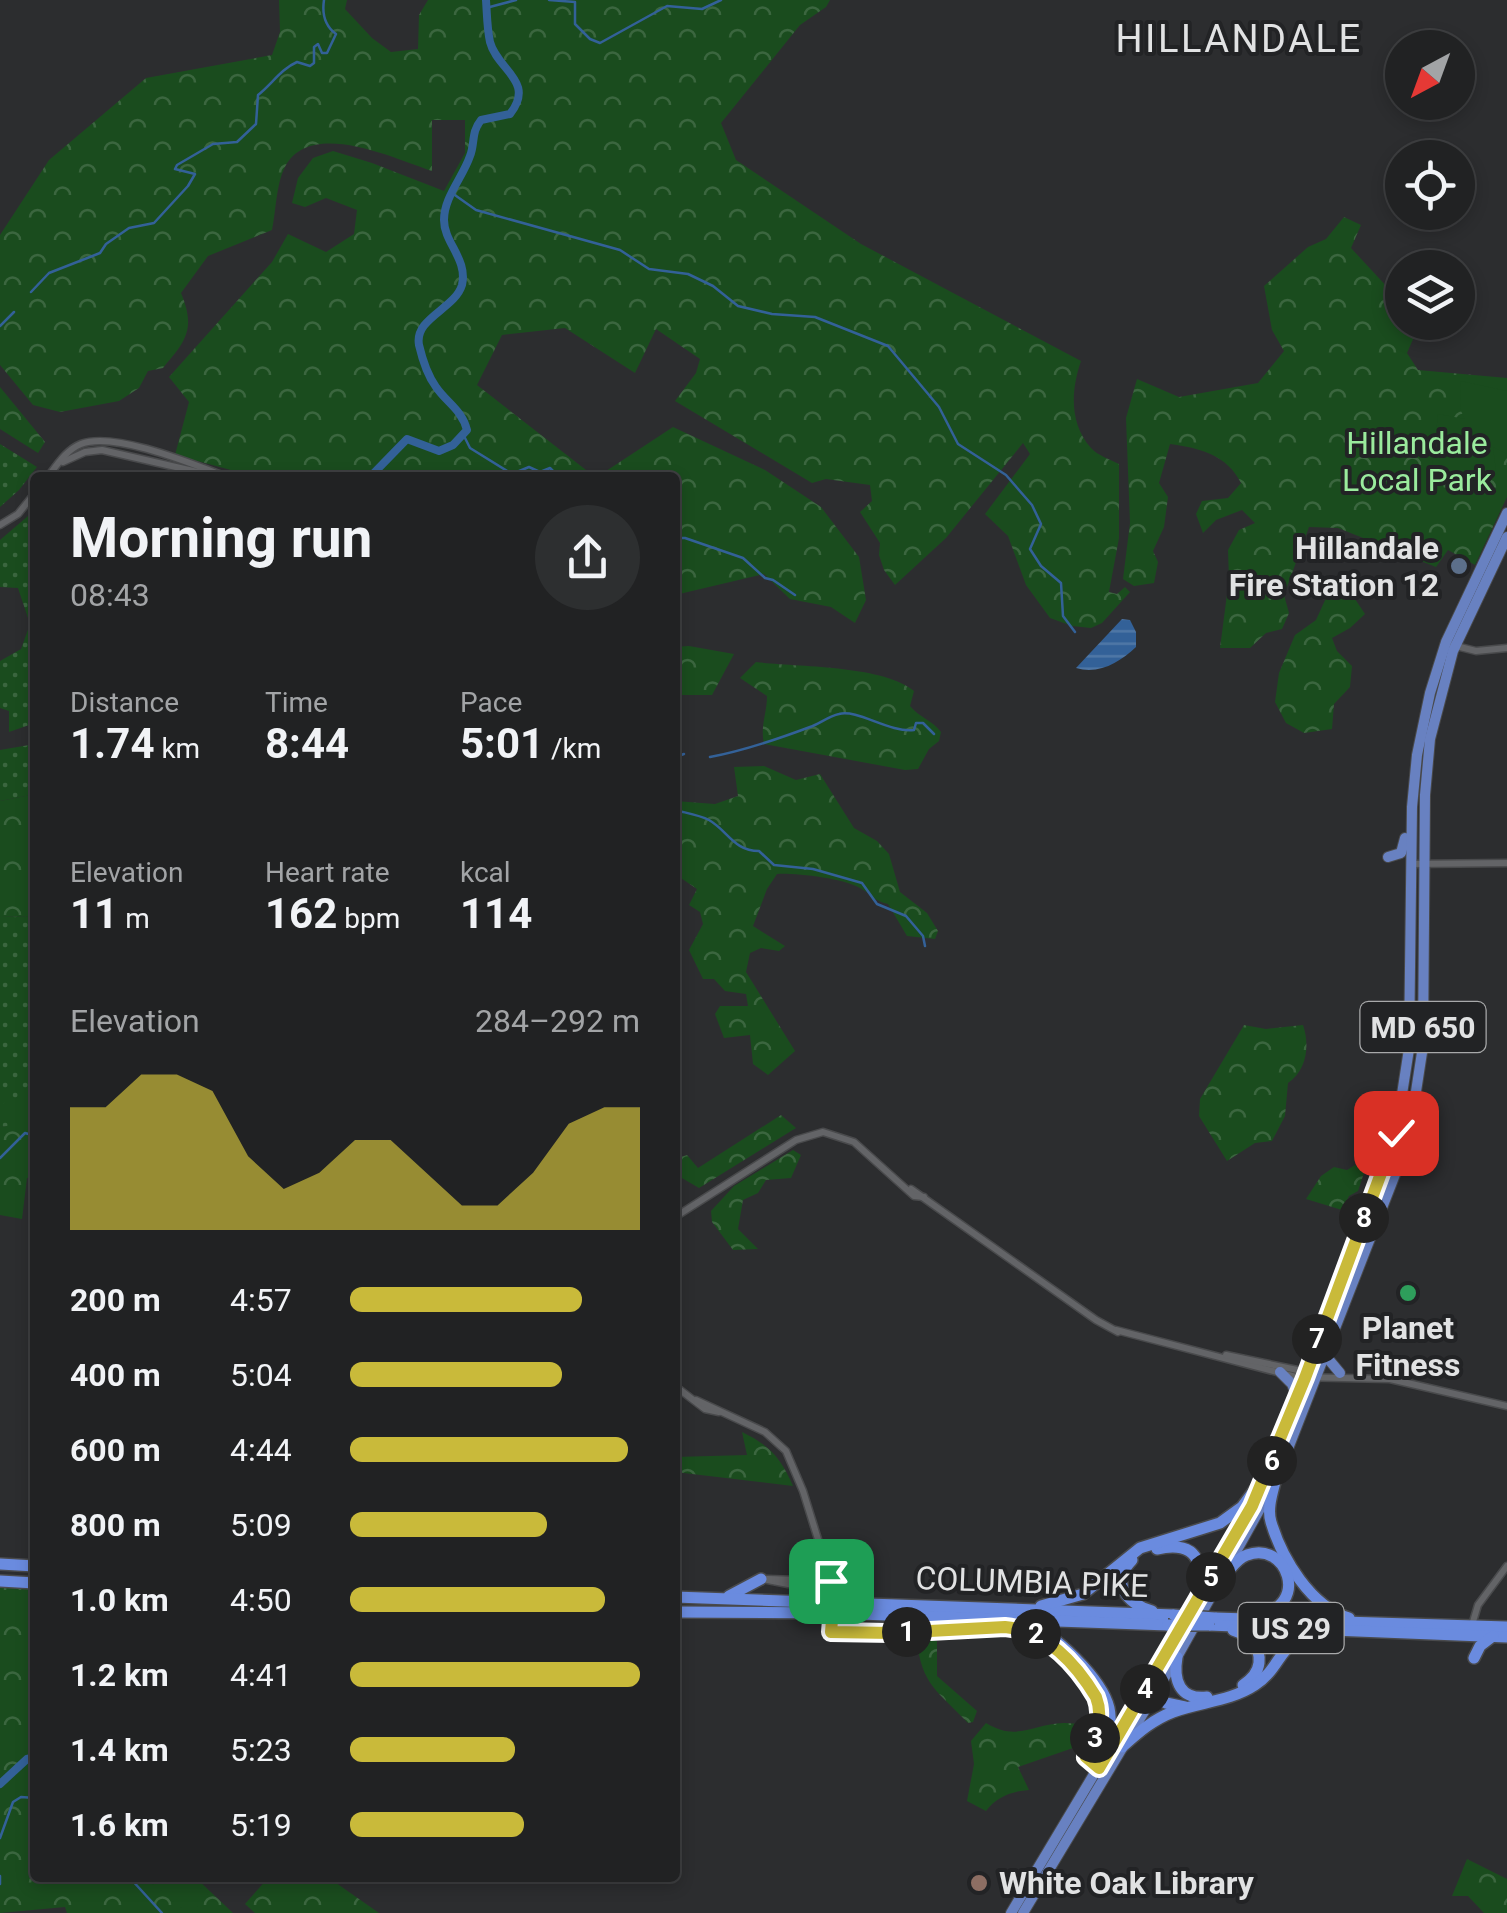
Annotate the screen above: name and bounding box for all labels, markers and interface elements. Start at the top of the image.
district label: HILLANDALE [1115,17,1363,61]
north arrow [1385,30,1475,120]
map controls [1385,30,1475,340]
button: locate [1385,140,1475,230]
button: layers [1385,250,1475,340]
park label: Hillandale Local Park [1342,424,1493,499]
button: share [535,505,640,610]
text: Morning run [70,506,372,570]
place label: Hillandale Fire Station 12 [1229,529,1439,604]
marker: Hillandale Fire Station 12 [1448,555,1470,577]
text: 08:43 [70,576,150,614]
text: Distance [70,686,179,719]
text: Time [265,686,328,719]
text: Pace [460,686,522,719]
text: 1.74 [70,719,154,768]
text: 8:44 [265,719,349,768]
text: 5:01 [460,719,544,768]
text: km [154,732,200,765]
text: /km [544,732,601,765]
text: Elevation [70,856,183,889]
text: Heart rate [265,856,390,889]
text: kcal [460,856,511,889]
text: 11 [70,889,118,938]
text: 162 [265,889,337,938]
text: 114 [460,889,532,938]
text: m [118,902,150,935]
text: bpm [337,902,400,935]
text: Elevation [70,1002,200,1040]
text: 284–292 m [475,1002,640,1040]
road number: MD 650 [1360,1002,1486,1052]
pin [1354,1091,1439,1176]
icon: check [1369,1106,1424,1161]
pin: 8 [1339,1193,1389,1243]
text: 8 [1356,1201,1372,1234]
text: 200 m [70,1281,161,1319]
text: 4:57 [230,1281,292,1319]
marker: Planet Fitness [1397,1282,1419,1304]
place label: Planet Fitness [1356,1309,1460,1384]
pin: 7 [1292,1314,1342,1364]
text: 7 [1309,1322,1325,1355]
text: 400 m [70,1356,161,1394]
text: 5:04 [230,1356,292,1394]
text: 600 m [70,1431,161,1469]
text: 4:44 [230,1431,292,1469]
pin: 6 [1247,1436,1297,1486]
text: 6 [1264,1444,1280,1477]
text: 800 m [70,1506,161,1544]
text: 5:09 [230,1506,292,1544]
pin [789,1539,874,1624]
pin: 5 [1186,1552,1236,1602]
icon: arrive [804,1554,859,1609]
street label: COLUMBIA PIKE [915,1559,1149,1605]
text: 5 [1203,1560,1219,1593]
text: 1.0 km [70,1581,169,1619]
text: 4:50 [230,1581,292,1619]
road number: US 29 [1238,1603,1344,1653]
pin: 1 [882,1607,932,1657]
pin: 2 [1011,1609,1061,1659]
text: 1 [899,1615,915,1648]
text: 2 [1028,1617,1044,1650]
text: 1.2 km [70,1656,169,1694]
text: 4:41 [230,1656,292,1694]
pin: 4 [1120,1664,1170,1714]
text: 4 [1137,1672,1153,1705]
pin: 3 [1070,1713,1120,1763]
text: 3 [1087,1721,1103,1754]
text: 1.4 km [70,1731,169,1769]
text: 5:23 [230,1731,292,1769]
text: 1.6 km [70,1806,169,1844]
text: 5:19 [230,1806,292,1844]
place label: White Oak Library [999,1864,1255,1902]
marker: White Oak Library [968,1872,990,1894]

